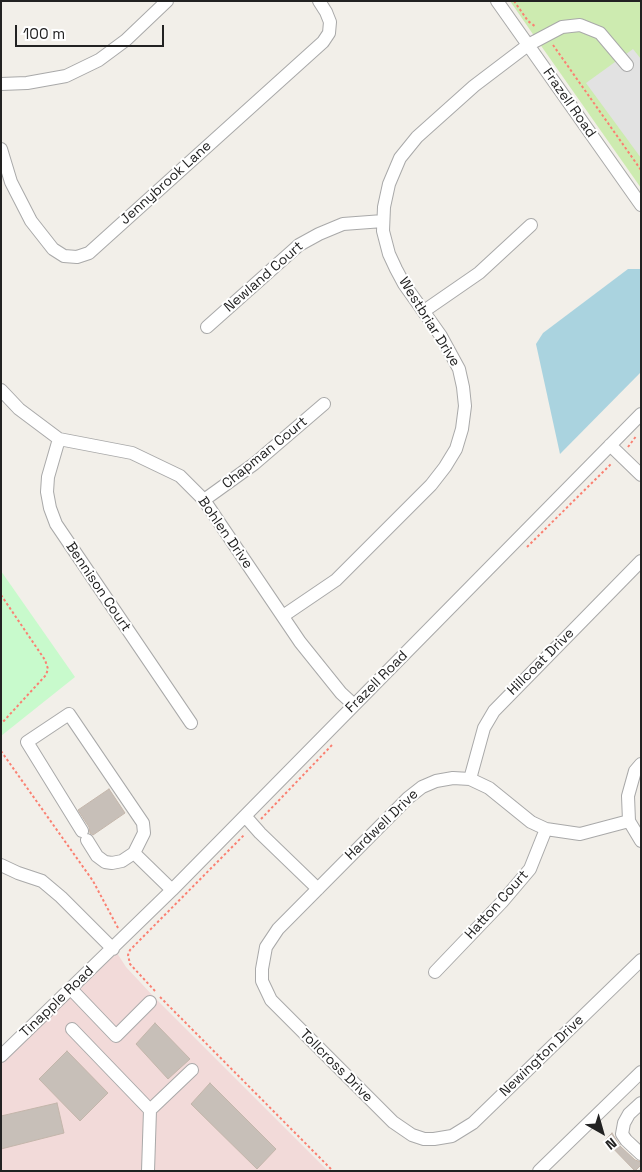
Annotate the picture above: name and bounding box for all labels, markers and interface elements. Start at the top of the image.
scale bar [18,15,166,47]
text: 100 m [23,24,65,43]
street label: Frazell Road [539,65,599,141]
street label: Jennybrook Lane [117,138,215,228]
street label: Newland Court [221,238,307,316]
street label: Westbriar Drive [395,274,463,370]
street label: Chapman Court [219,413,311,493]
street label: Bohlen Drive [194,494,256,572]
street label: Bennison Court [62,539,134,635]
street label: Hillcoat Drive [504,625,578,699]
street label: Frazell Road [342,647,412,717]
street label: Hardwell Drive [342,786,422,864]
street label: Hatton Court [462,867,532,943]
street label: Tinapple Road [17,963,97,1041]
street label: Newington Drive [497,1012,587,1100]
street label: Tollcross Drive [296,1026,376,1106]
north arrow [577,1107,627,1157]
text: N [602,1134,620,1154]

